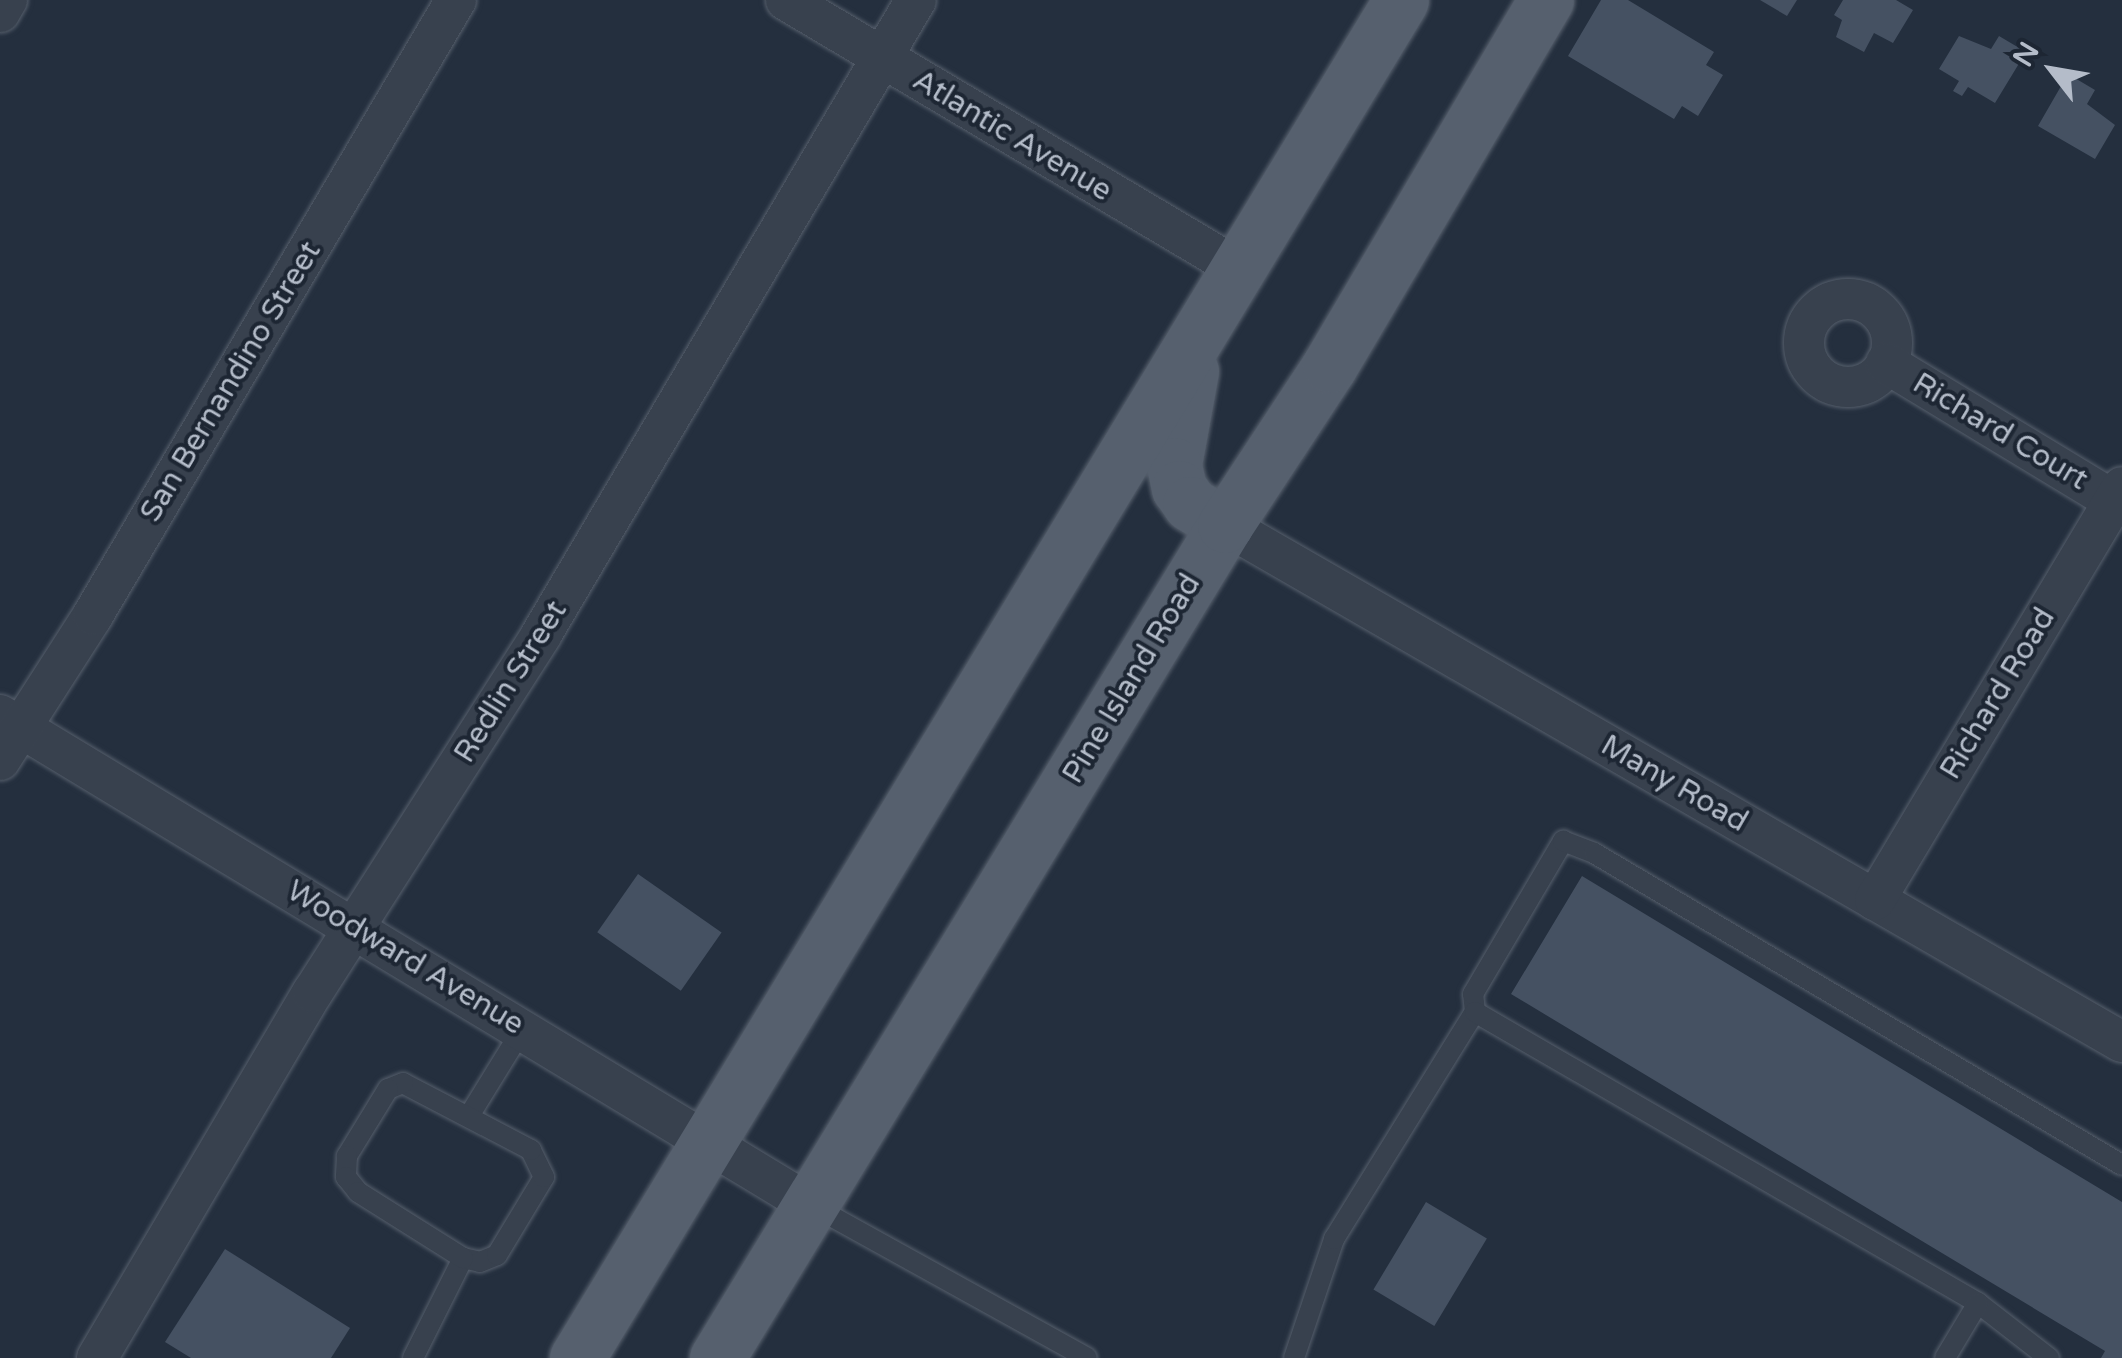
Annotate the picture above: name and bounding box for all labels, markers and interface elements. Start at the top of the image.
north arrow [2002,20,2102,120]
text: N [2006,36,2047,73]
street label: Atlantic Avenue [906,63,1118,209]
street label: San Bernandino Street [133,235,329,529]
street label: Richard Court [1906,366,2094,498]
street label: Pine Island Road [1055,568,1209,790]
street label: Redlin Street [447,594,575,770]
street label: Richard Road [1933,602,2063,786]
street label: Many Road [1594,728,1754,840]
street label: Woodward Avenue [280,873,530,1043]

